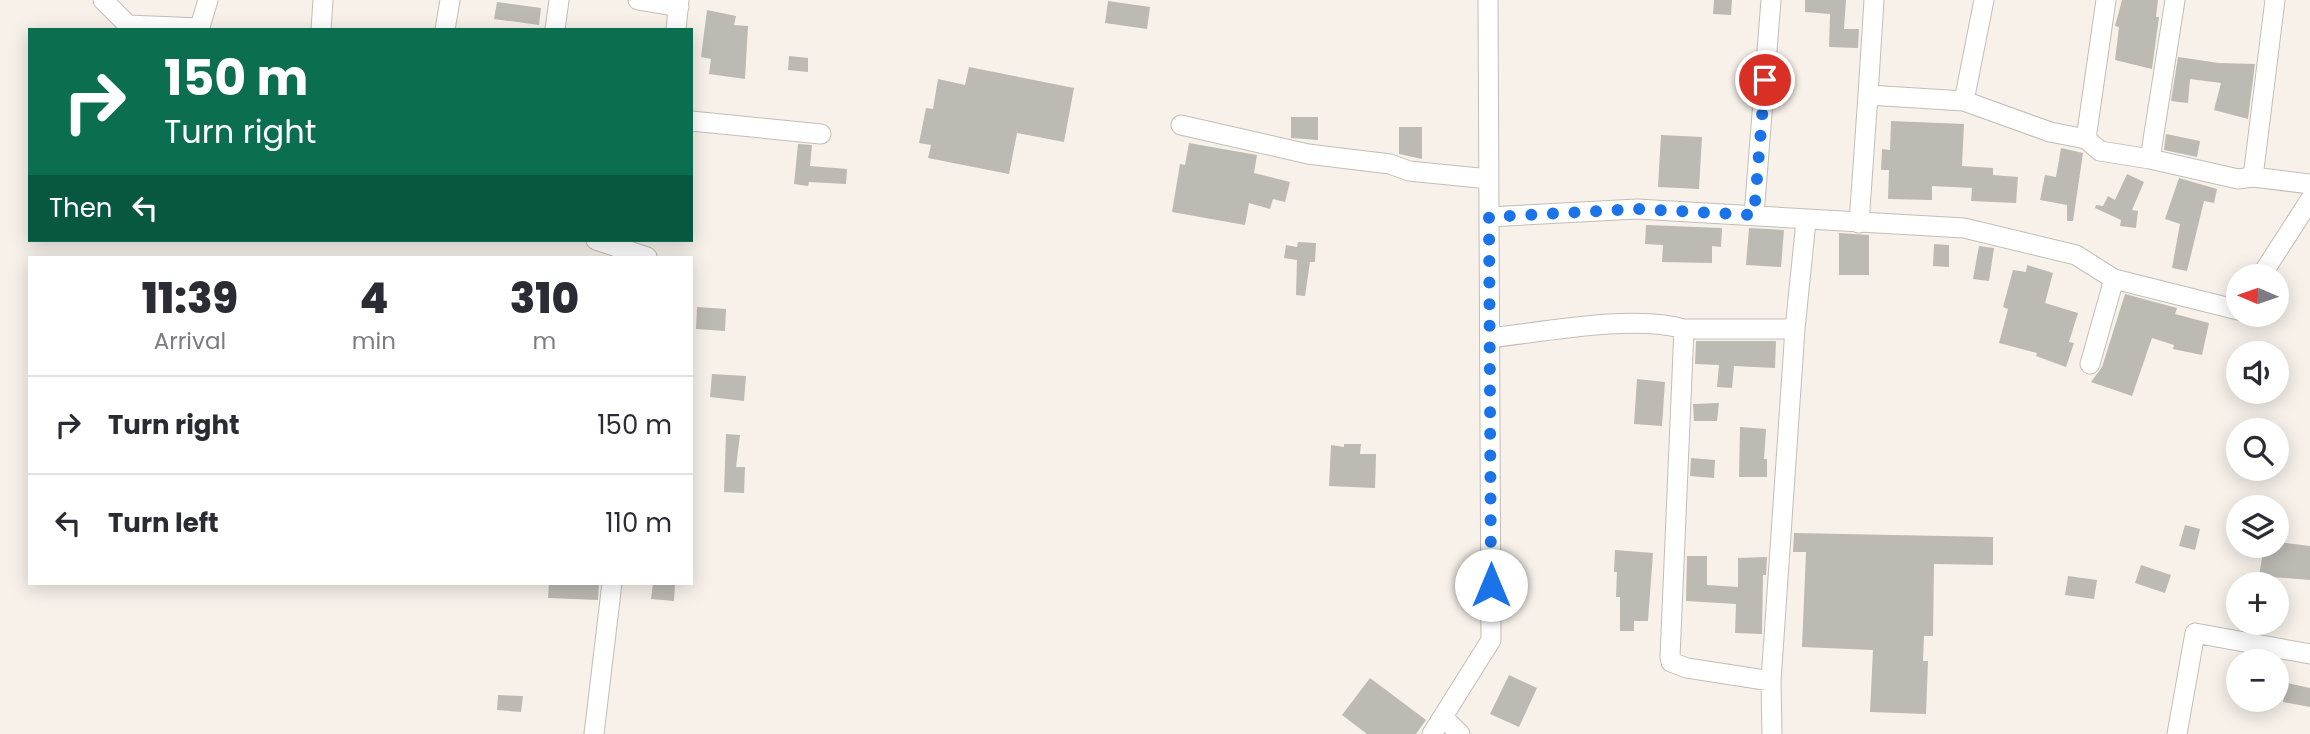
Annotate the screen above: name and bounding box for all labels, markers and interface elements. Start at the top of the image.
text: 150 m [164,44,309,112]
pin [1735,50,1795,110]
icon: right [49,56,140,147]
icon: arrive [1746,61,1784,99]
text: Turn right [164,109,316,154]
icon: left [126,189,164,227]
text: Then [49,190,112,226]
north arrow [2226,264,2289,327]
map controls [2226,264,2289,712]
text: 11:39 [142,269,238,328]
text: 4 [359,269,388,328]
text: 310 [510,269,579,328]
text: Arrival [154,325,226,357]
text: min [352,325,396,357]
text: m [533,325,556,357]
button: sound [2226,341,2289,404]
icon: right [49,406,87,444]
text: Turn right [108,407,240,443]
text: 150 m [597,407,672,443]
button: search [2226,418,2289,481]
button: layers [2226,495,2289,558]
icon: left [49,504,87,542]
text: Turn left [108,505,219,541]
text: 110 m [605,505,672,541]
position arrow [1454,548,1528,622]
button: + [2226,572,2289,635]
button: − [2226,649,2289,712]

